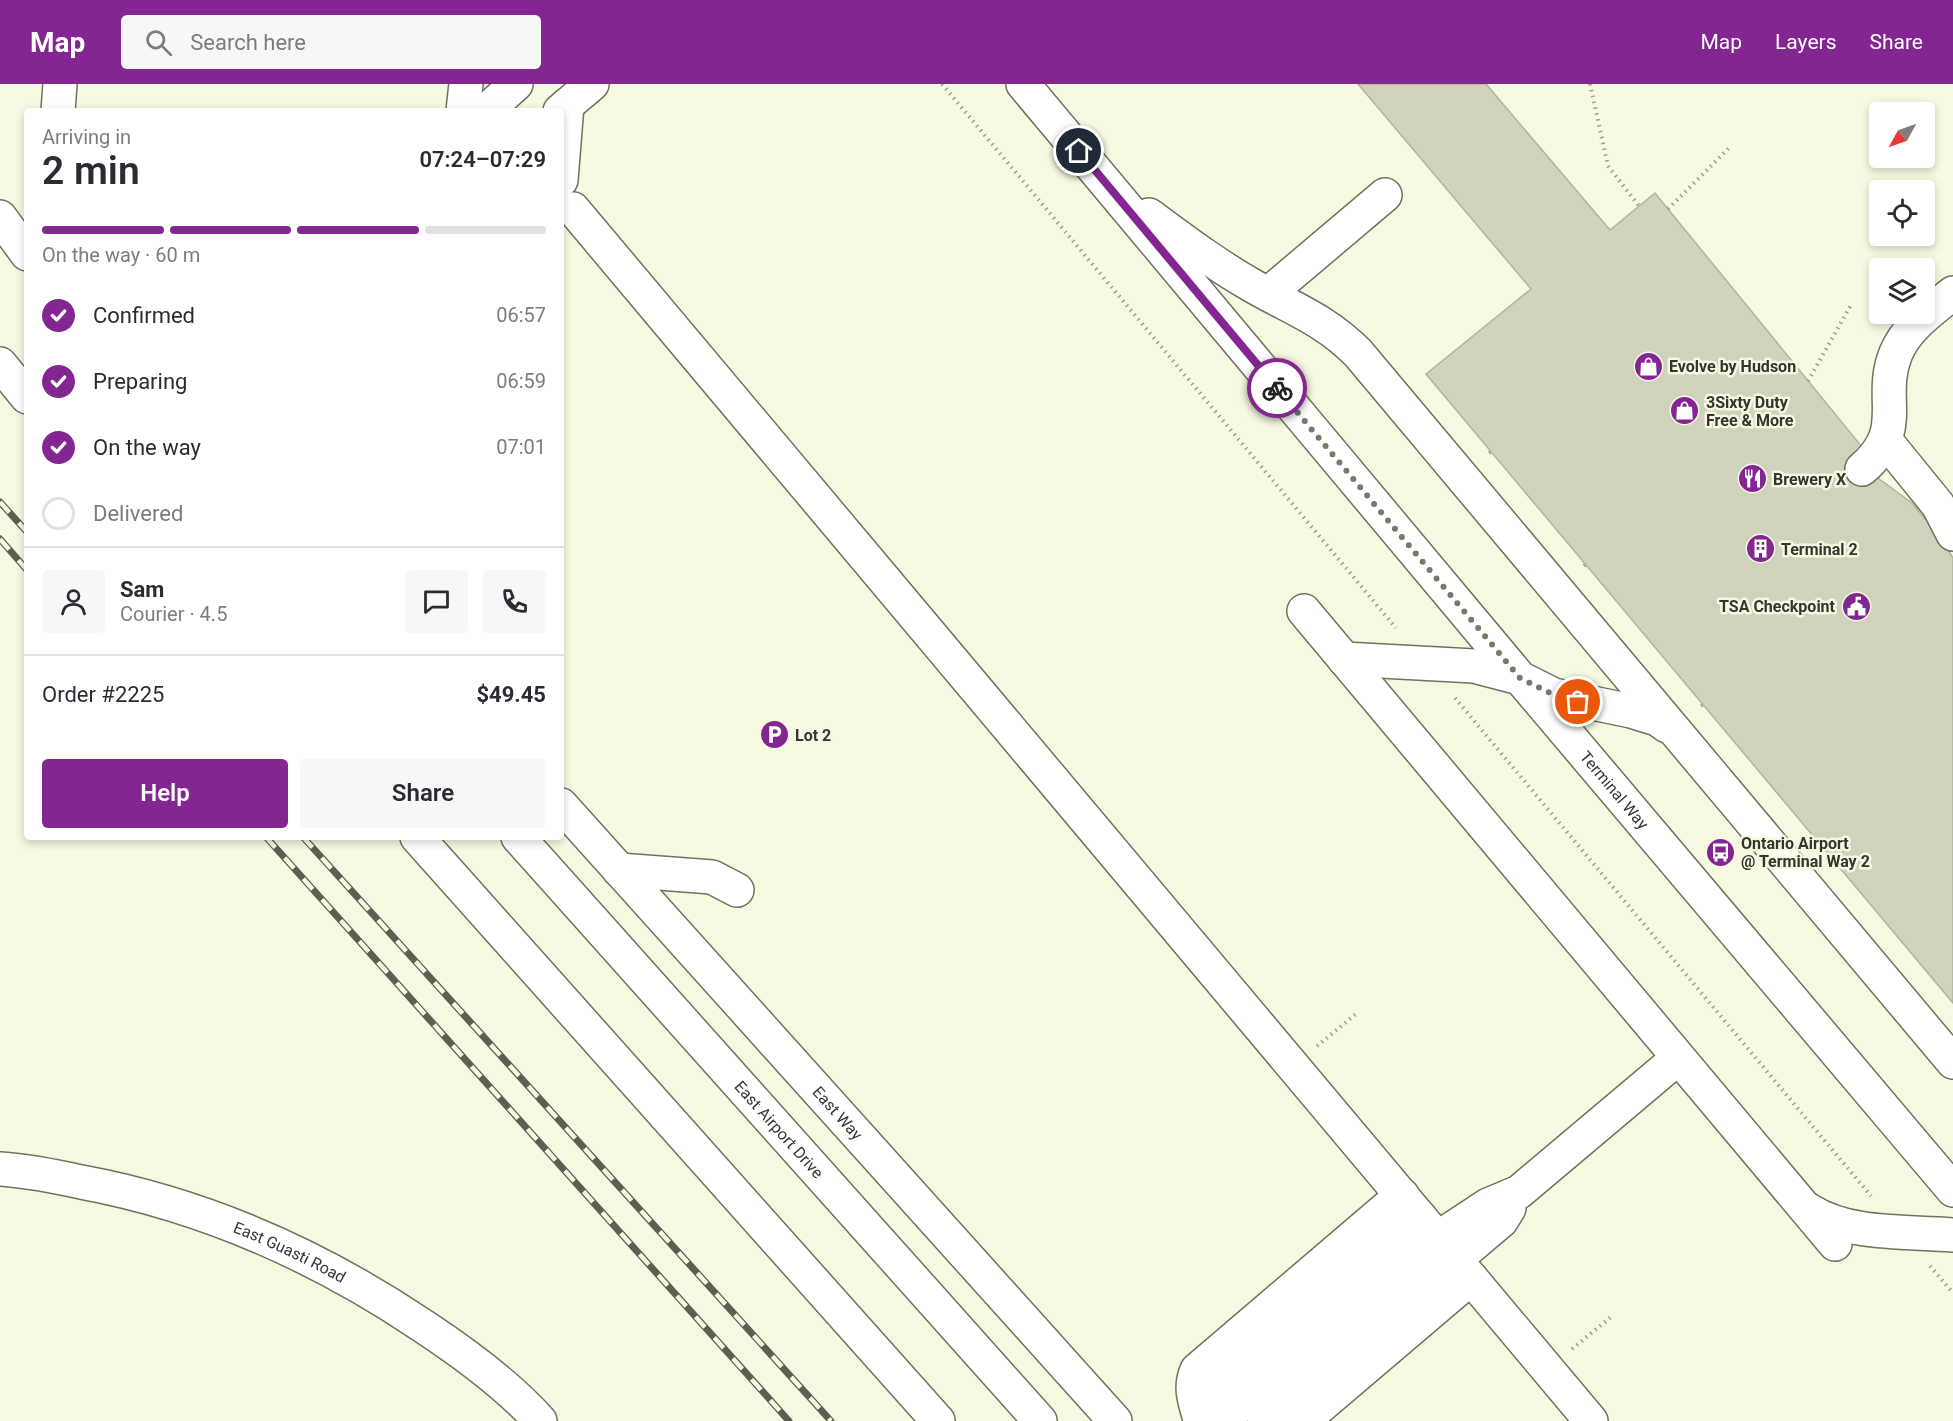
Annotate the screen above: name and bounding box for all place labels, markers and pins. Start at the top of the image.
pin [1053,125,1104,176]
shop icon: Evolve by Hudson [1632,350,1664,382]
place label: Evolve by Hudson [1669,357,1796,376]
place label: 3Sixty Duty Free & More [1706,393,1794,430]
shop icon: 3Sixty Duty Free & More [1669,395,1701,427]
restaurant icon: Brewery X [1736,463,1768,495]
place label: Brewery X [1773,470,1846,489]
building icon: Terminal 2 [1744,533,1776,565]
place label: Terminal 2 [1781,540,1858,559]
public building icon: TSA Checkpoint [1840,590,1872,622]
place label: TSA Checkpoint [1719,597,1836,616]
pin [1552,676,1603,727]
parking icon: Lot 2 [758,719,790,751]
place label: Lot 2 [795,726,831,745]
place label: Ontario Airport @ Terminal Way 2 [1741,834,1870,871]
bus stop icon: Ontario Airport @ Terminal Way 2 [1704,836,1736,868]

